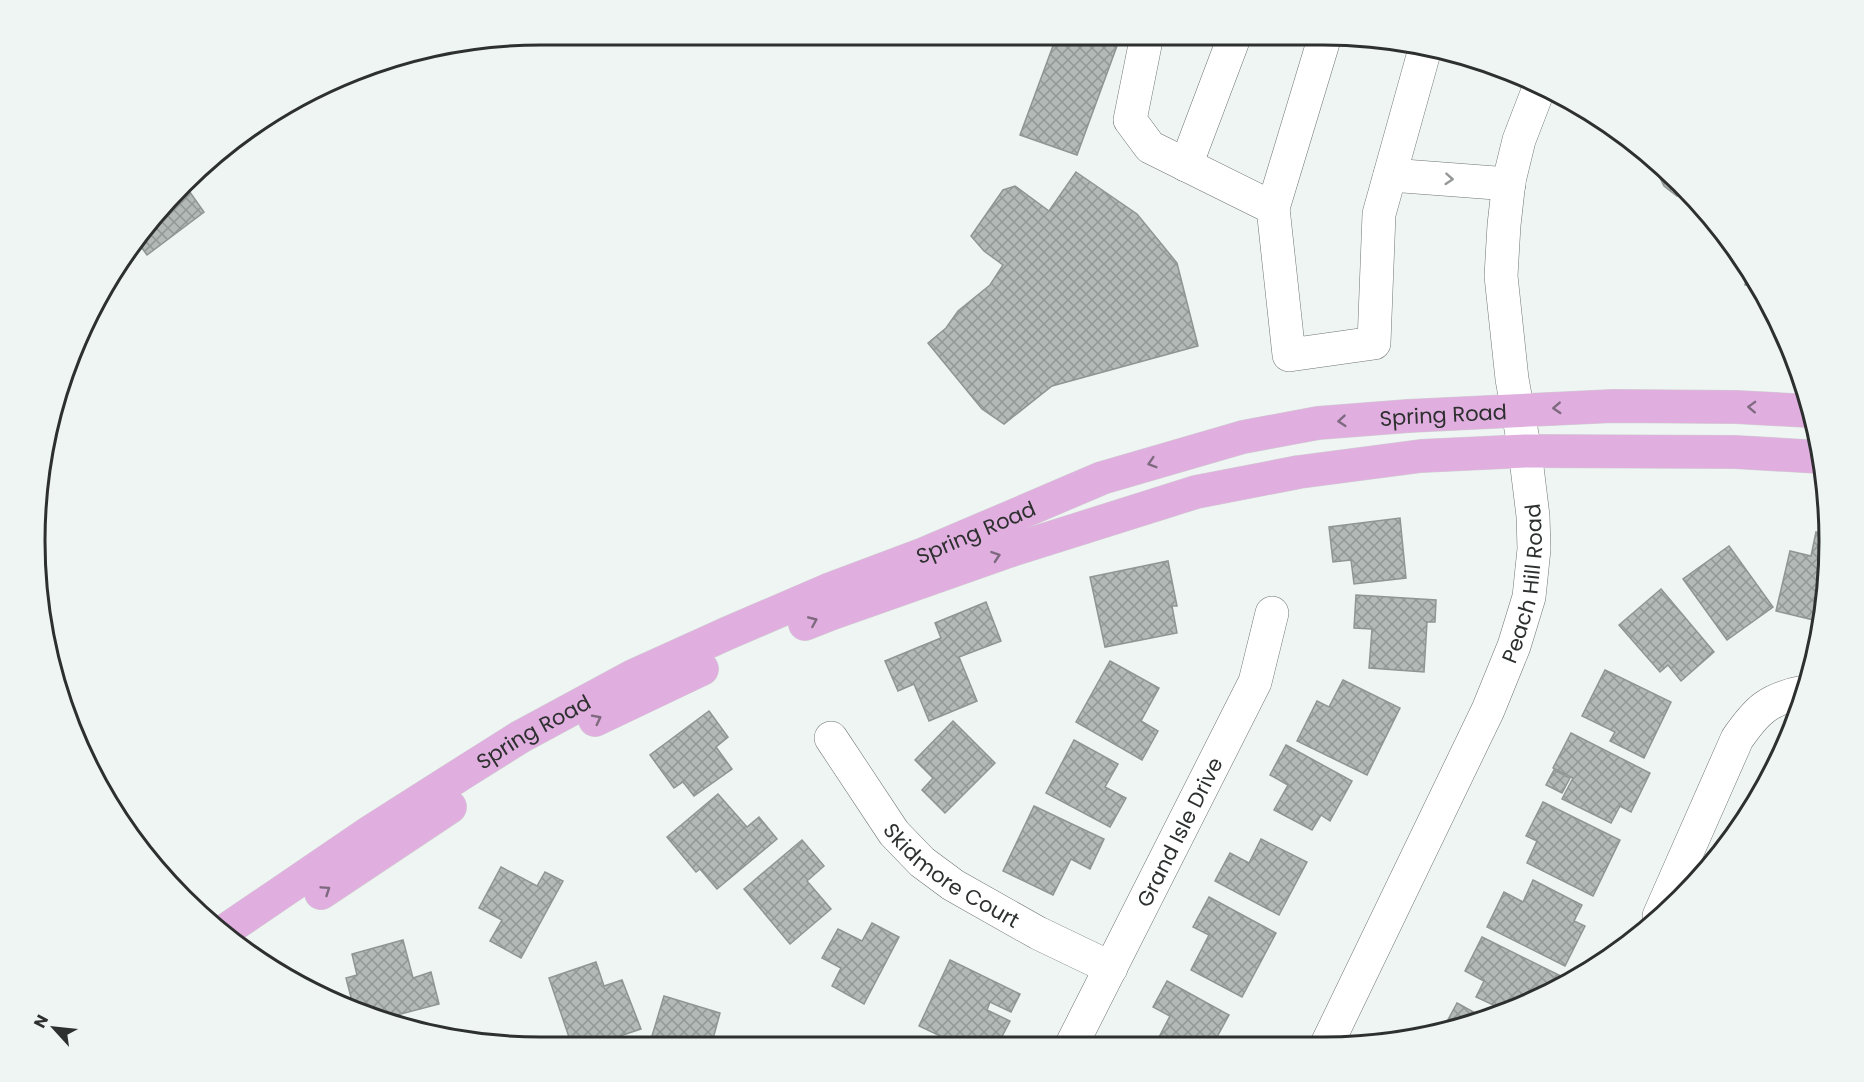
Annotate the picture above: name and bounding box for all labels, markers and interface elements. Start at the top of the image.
one-way arrow [1444,173,1453,186]
street label: Spring Road [1378,397,1508,433]
one-way arrow [1553,401,1562,414]
one-way arrow [1748,401,1757,414]
one-way arrow [1337,414,1346,427]
one-way arrow [1147,456,1158,468]
street label: Spring Road [912,494,1040,570]
street label: Peach Hill Road [1494,502,1549,667]
one-way arrow [991,550,1001,563]
one-way arrow [807,616,818,628]
street label: Spring Road [470,687,596,776]
one-way arrow [591,715,602,727]
street label: Grand Isle Drive [1129,752,1229,912]
street label: Skidmore Court [877,817,1025,934]
one-way arrow [319,886,330,897]
north arrow [24,998,84,1058]
text: N [28,1011,54,1032]

